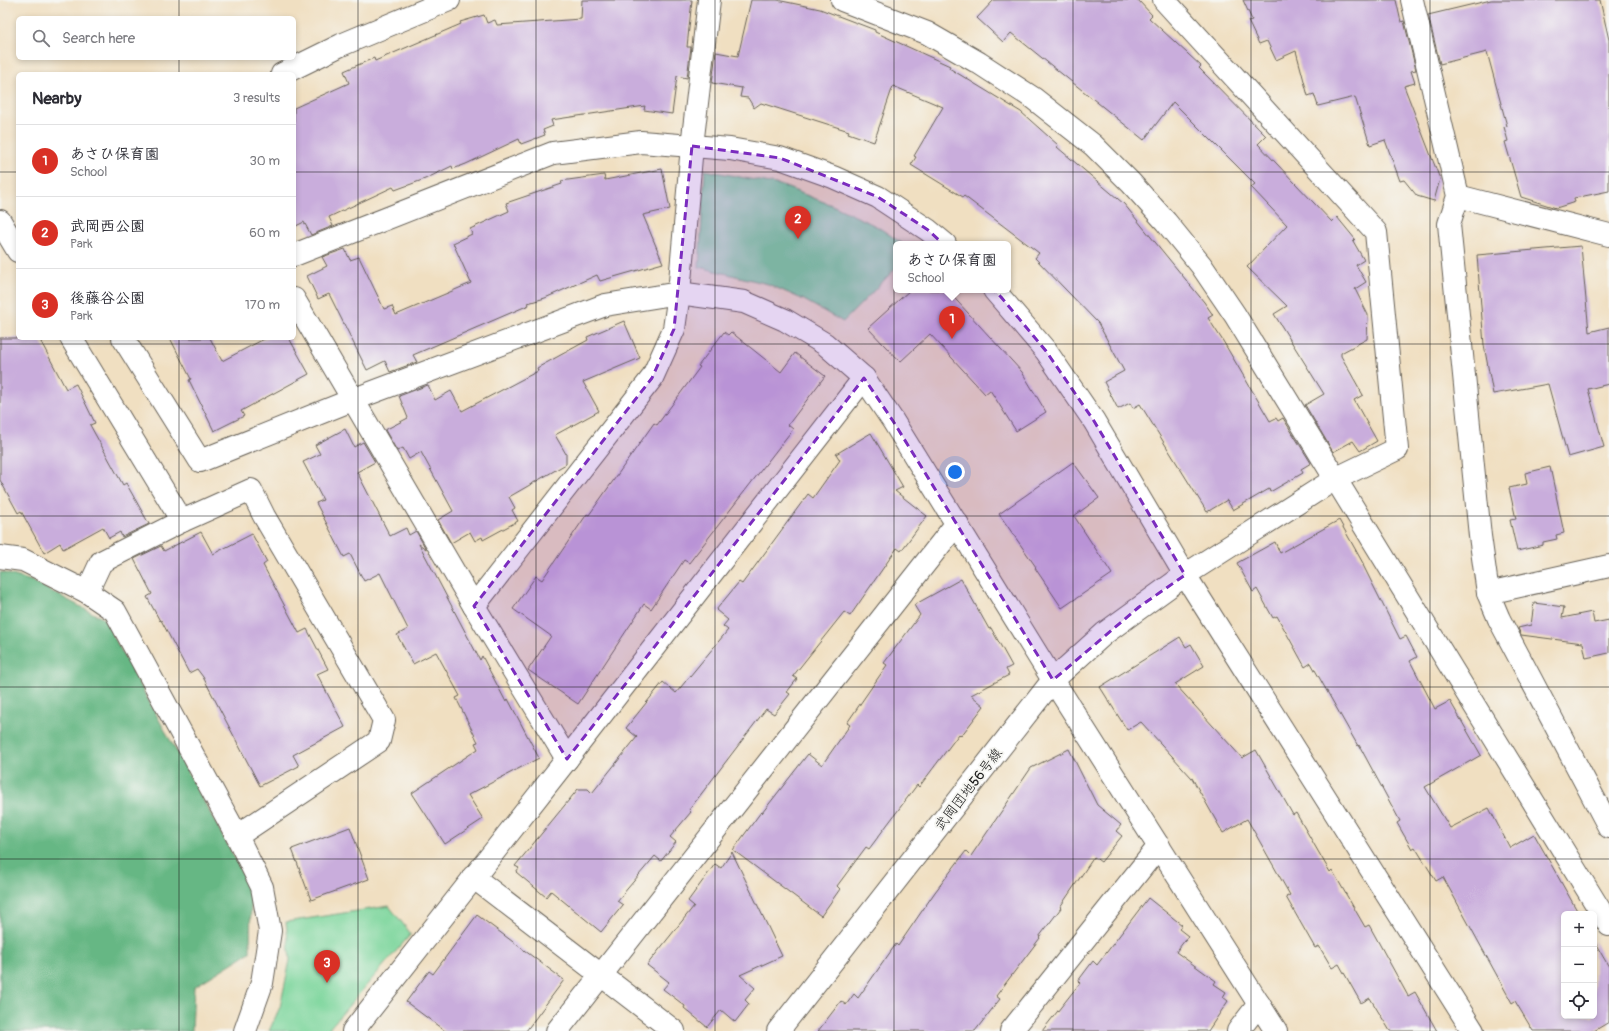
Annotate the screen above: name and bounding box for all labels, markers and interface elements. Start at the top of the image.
search box [16,16,296,60]
icon: search [30,27,52,49]
text: Search here [62,29,135,48]
text: Nearby [32,88,81,109]
text: 3 results [233,90,280,106]
text: あさひ保育園 [70,145,160,164]
text: 1 [42,153,48,169]
text: 30 m [250,153,280,169]
text: School [70,164,107,180]
pin: 2 [785,206,811,239]
text: 武岡西公園 [70,217,145,236]
text: 2 [41,225,49,241]
text: 60 m [249,225,280,241]
text: Park [70,236,93,252]
popup [893,241,1011,293]
text: あさひ保育園 [907,251,997,270]
text: School [907,270,945,286]
text: 後藤谷公園 [70,289,145,308]
text: 3 [41,297,49,313]
text: 170 m [245,297,280,313]
pin: 1 [939,306,965,339]
text: Park [70,308,93,324]
your location [945,462,965,482]
street label: 武岡団地56号線 [931,745,1006,834]
map controls [1561,911,1597,1019]
button: + [1561,911,1597,947]
button: − [1561,947,1597,983]
pin: 3 [314,950,340,983]
button: locate [1561,983,1597,1019]

